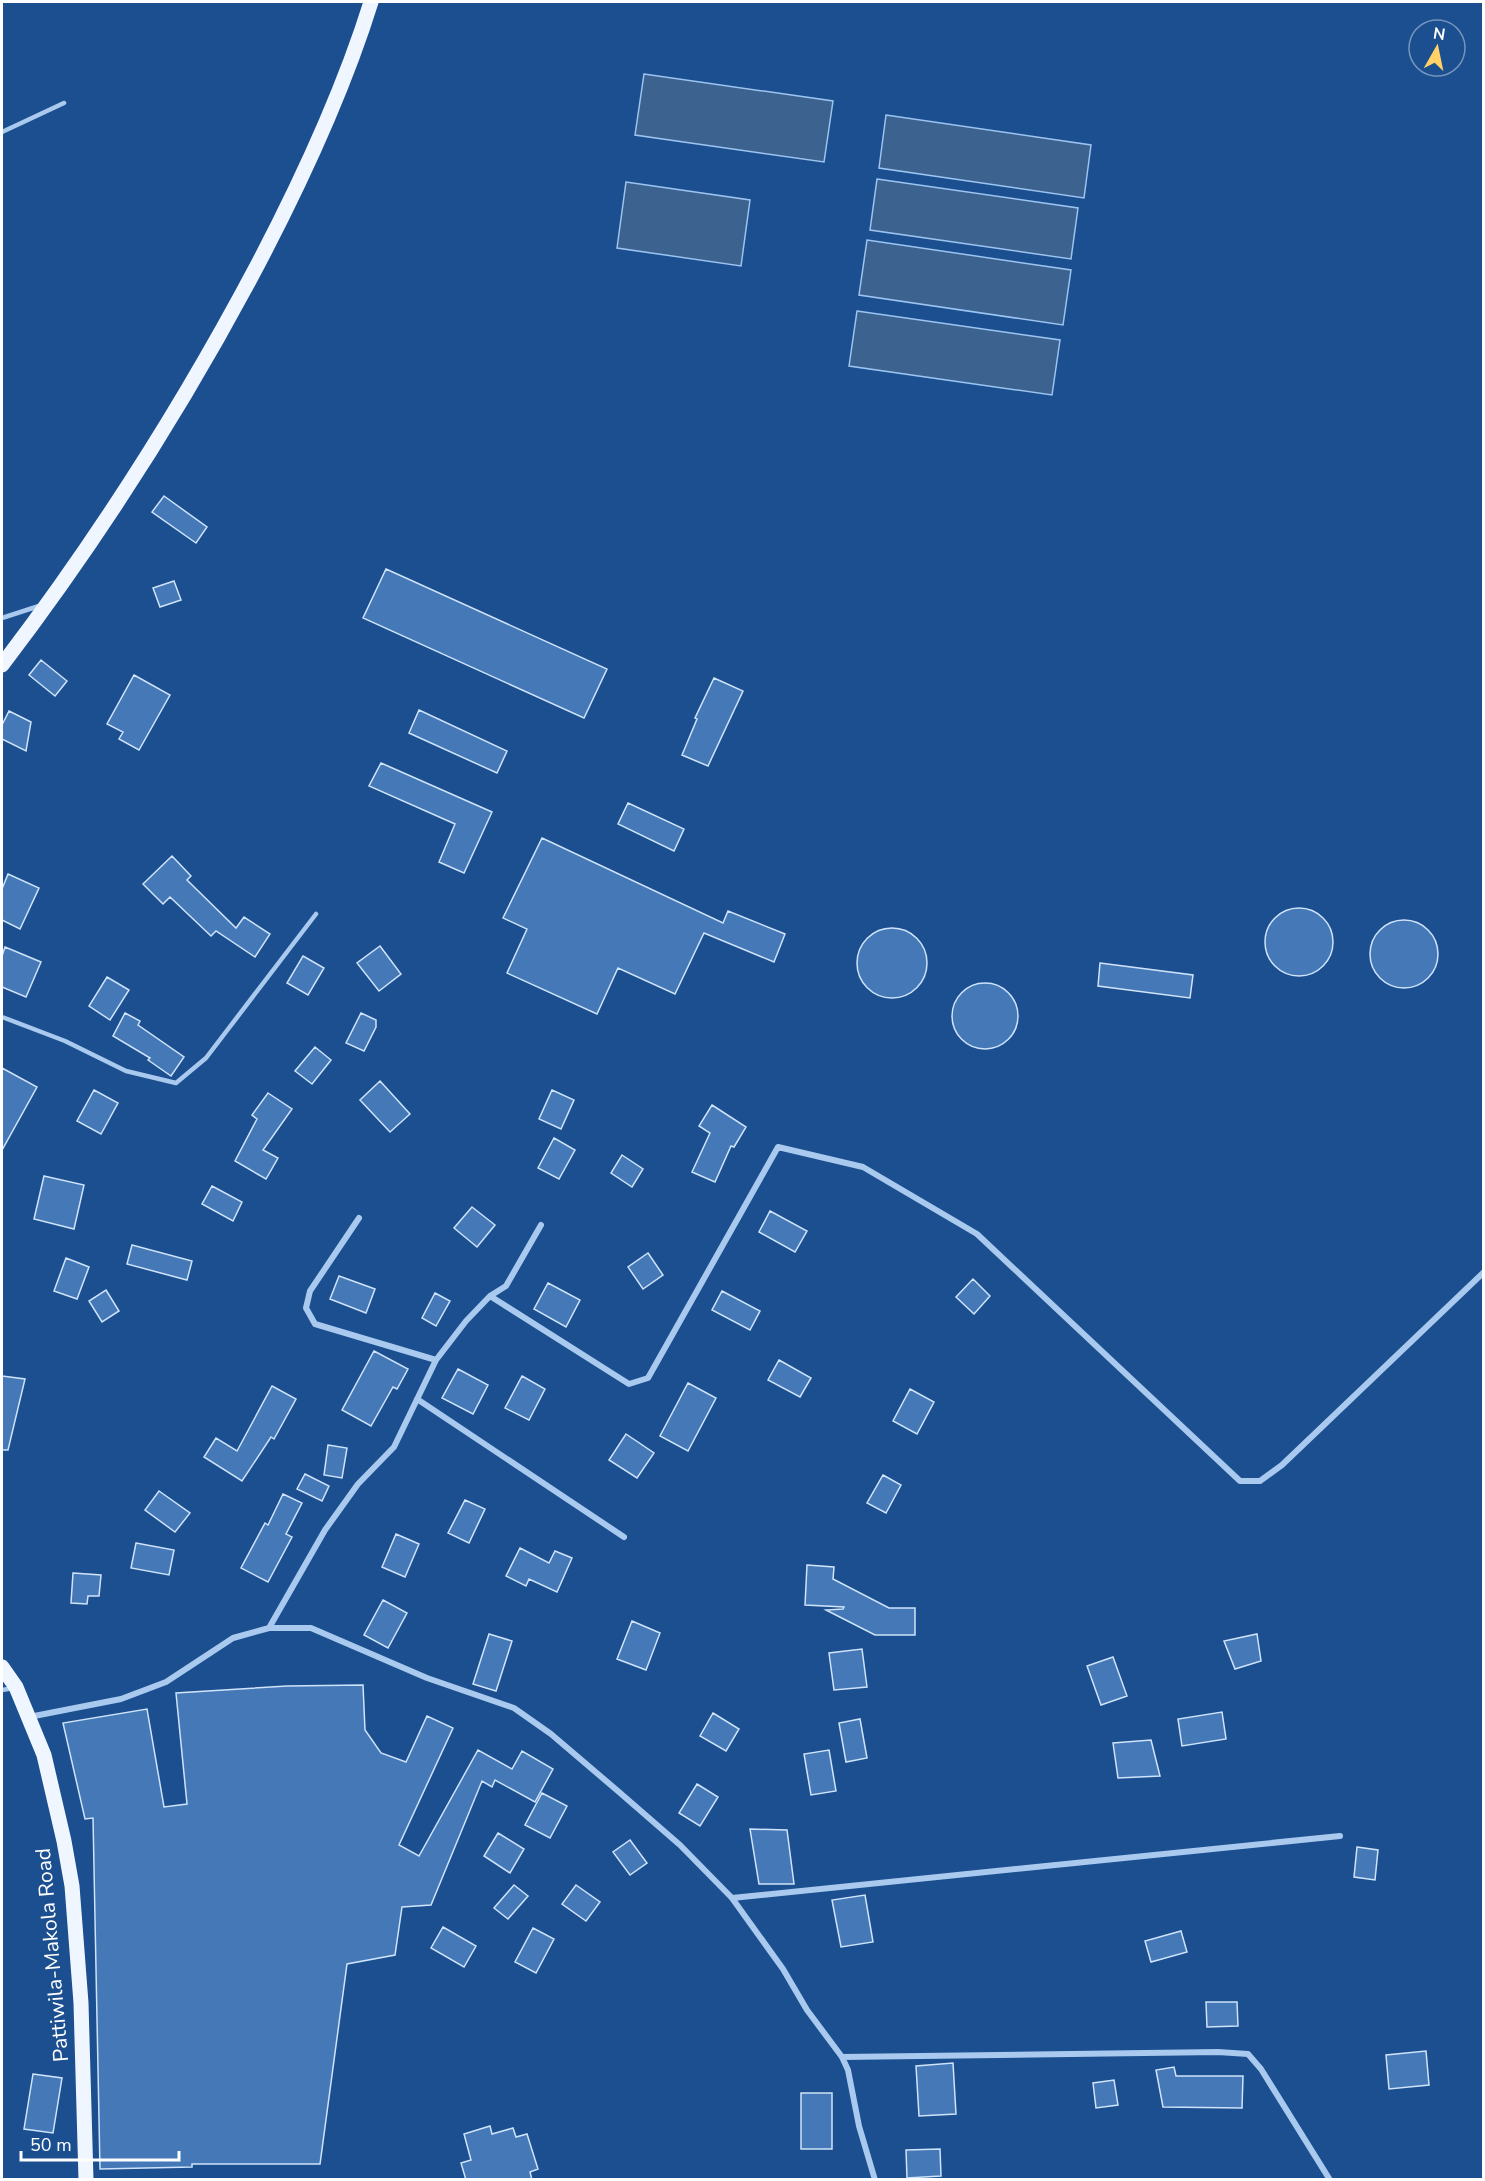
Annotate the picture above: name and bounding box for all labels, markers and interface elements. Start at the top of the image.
north arrow [1407,18,1467,78]
text: N [1432,22,1447,46]
street label: Pattiwila-Makola Road [29,1847,75,2063]
scale bar [21,2124,178,2162]
text: 50 m [30,2133,72,2157]

